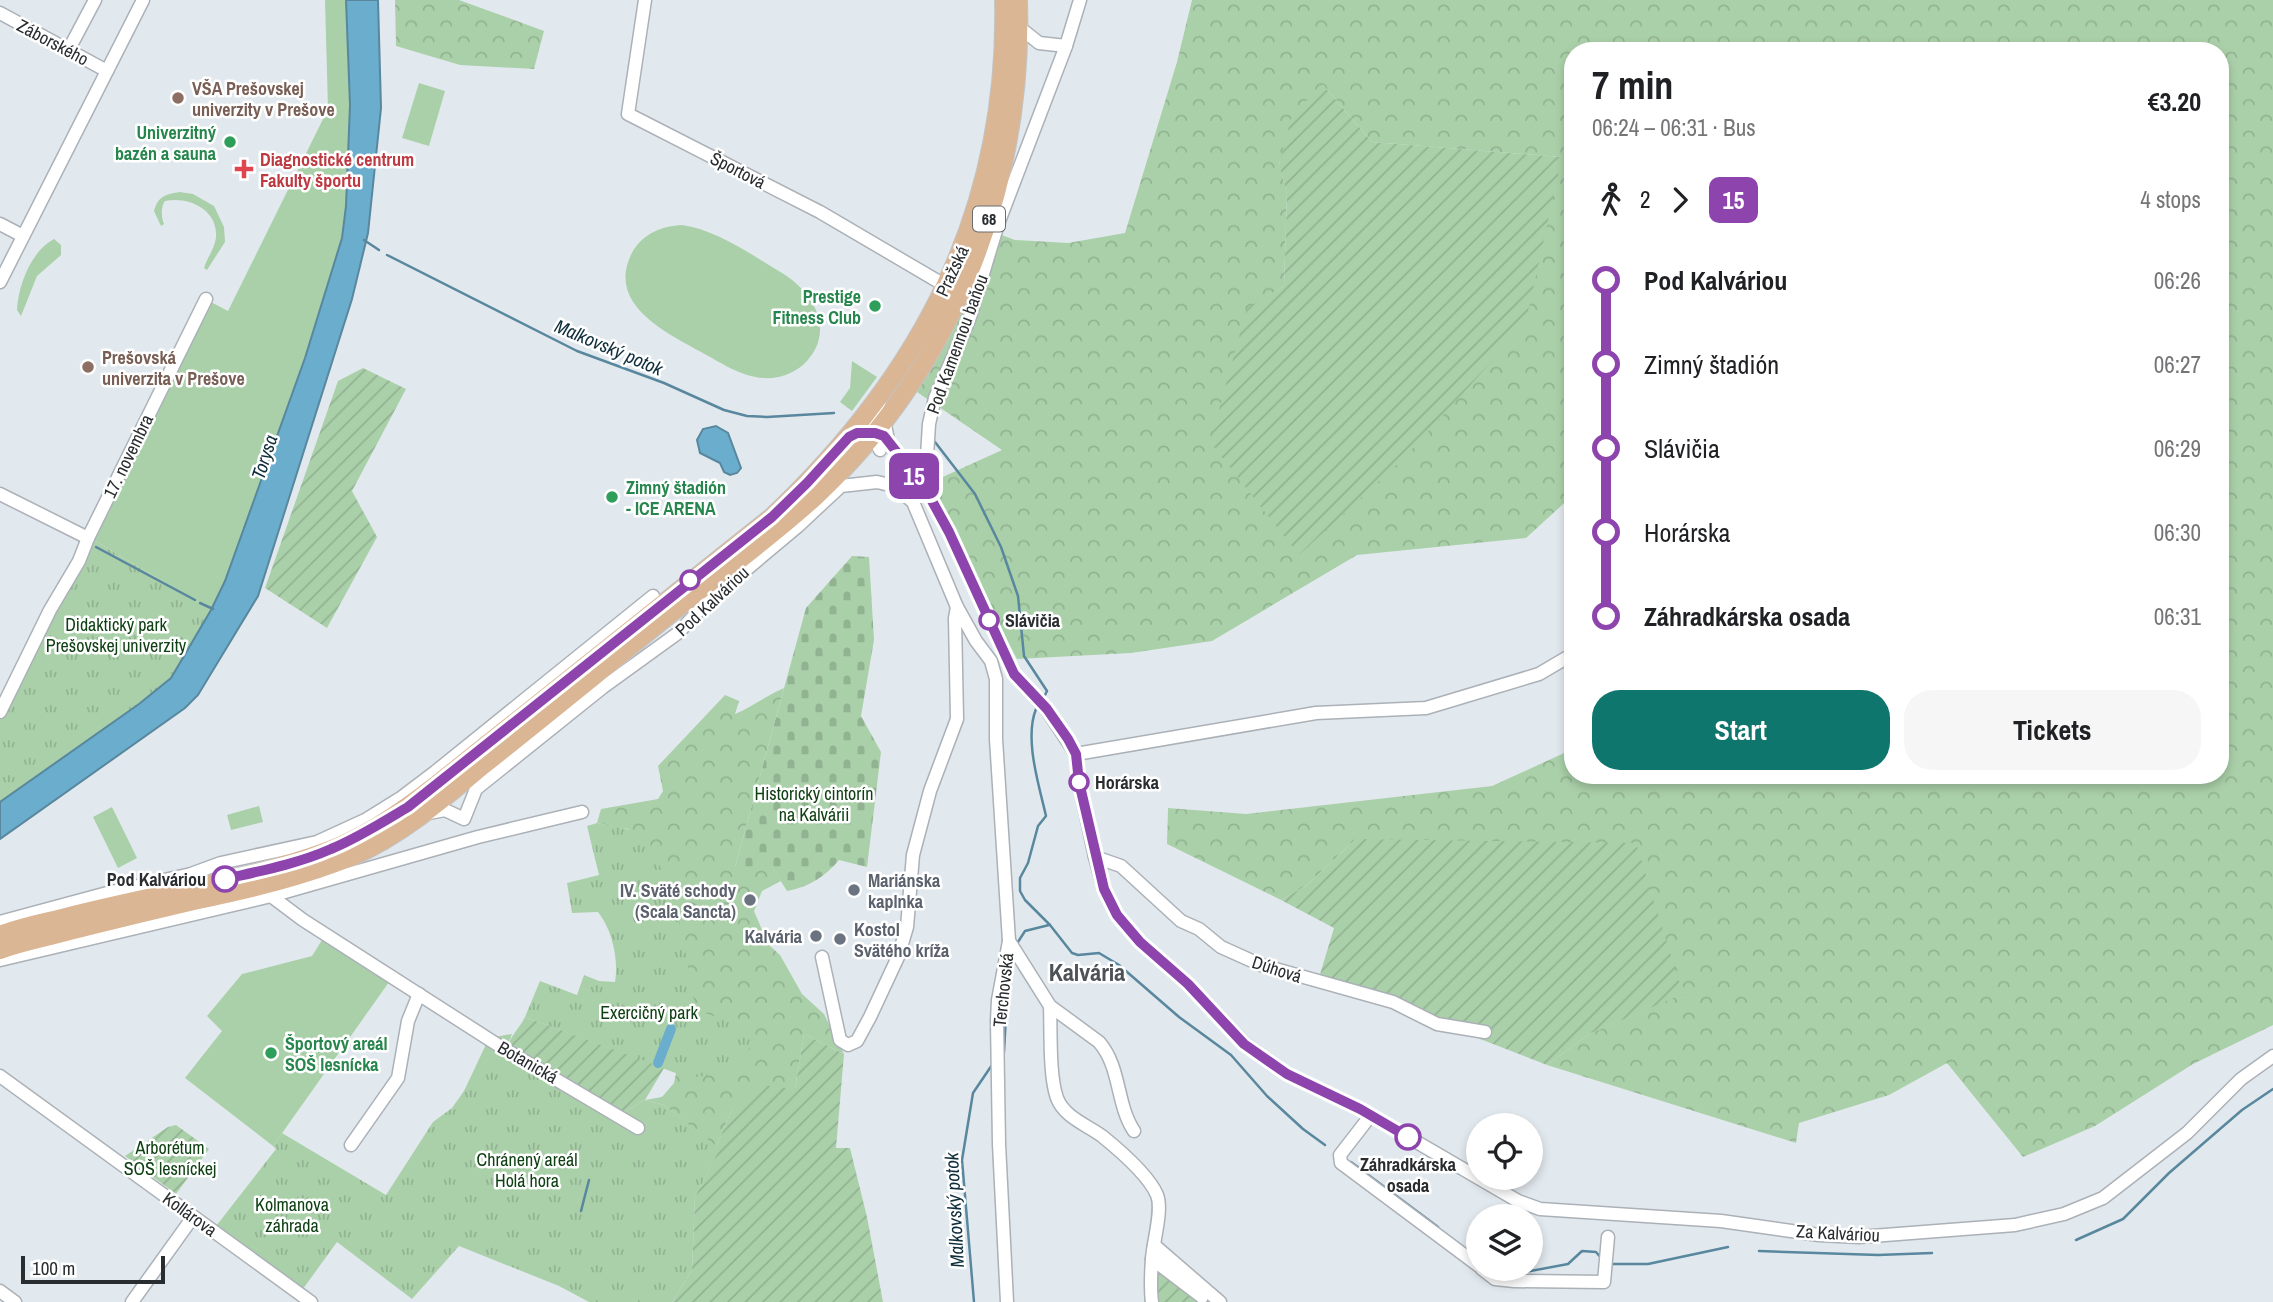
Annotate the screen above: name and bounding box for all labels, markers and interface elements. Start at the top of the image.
street label: Záborského [13,13,93,71]
text: 7 min [1592,60,1673,111]
place label: VŠA Prešovskej univerzity v Prešove [192,76,335,122]
text: €3.20 [2148,84,2201,119]
marker: VŠA Prešovskej univerzity v Prešove [170,90,186,106]
text: 06:24 – 06:31 · Bus [1592,112,1756,143]
place label: Univerzitný bazén a sauna [115,120,217,166]
marker: Univerzitný bazén a sauna [222,134,238,150]
street label: Športová [706,145,770,195]
place label: Diagnostické centrum Fakulty športu [260,147,414,193]
marker: Diagnostické centrum Fakulty športu [234,159,254,179]
icon: walk [1592,181,1630,219]
icon: forward [1661,181,1699,219]
text: 2 [1640,184,1651,215]
text: 15 [1723,184,1744,216]
text: 4 stops [2140,184,2201,215]
road number: 68 [973,206,1005,232]
street label: Pražská [929,242,975,300]
text: Pod Kalváriou [1644,263,1787,298]
text: 06:26 [2154,265,2201,296]
street label: Pod Kamennou baňou [920,271,994,417]
place label: Prestige Fitness Club [772,284,861,330]
marker: Prestige Fitness Club [867,298,883,314]
water label: Malkovský potok [551,313,668,382]
place label: Prešovská univerzita v Prešove [102,345,245,391]
text: Zimný štadión [1644,347,1779,382]
text: 06:27 [2154,349,2201,380]
marker: Prešovská univerzita v Prešove [80,359,96,375]
street label: 17. novembra [97,410,159,502]
water label: Torysa [245,431,283,483]
text: Slávičia [1644,431,1720,466]
text: 06:29 [2154,433,2201,464]
line badge: 15 [883,453,946,499]
text: 15 [903,460,925,492]
place label: Zimný štadión - ICE ARENA [626,475,726,521]
marker: Zimný štadión - ICE ARENA [604,489,620,505]
text: Horárska [1644,515,1730,550]
text: 06:30 [2154,517,2201,548]
street label: Pod Kalváriou [670,560,754,642]
unlabelled marker [680,570,700,590]
text: Záhradkárska osada [1644,599,1850,634]
text: 06:31 [2154,601,2201,632]
place label: Slávičia [1005,608,1061,633]
marker: Slávičia [979,610,999,630]
park label: Didaktický park Prešovskej univerzity [46,612,187,658]
button: Start [1592,690,1890,770]
button: Tickets [1904,690,2201,770]
place label: Horárska [1095,770,1160,795]
marker: Horárska [1069,772,1089,792]
park label: Historický cintorín na Kalvárii [755,781,873,827]
marker: Pod Kalváriou [212,866,238,892]
place label: Pod Kalváriou [107,867,206,892]
place label: Mariánska kaplnka [868,868,941,914]
place label: IV. Sväté schody (Scala Sancta) [620,878,737,924]
marker: Mariánska kaplnka [846,882,862,898]
marker: IV. Sväté schody (Scala Sancta) [742,892,758,908]
place label: Kostol Svätého kríža [854,917,950,963]
place label: Kalvária [745,924,803,949]
marker: Kalvária [808,928,824,944]
marker: Kostol Svätého kríža [832,931,848,947]
street label: Dúhová [1249,949,1305,989]
street label: Terchovská [987,952,1019,1028]
district label: Kalvária [1049,956,1125,988]
park label: Exercičný park [600,1000,698,1025]
place label: Športový areál SOŠ lesnícka [285,1031,388,1077]
street label: Botanická [493,1035,563,1089]
marker: Športový areál SOŠ lesnícka [263,1045,279,1061]
map controls [1466,1113,1543,1281]
button: locate [1466,1113,1543,1190]
marker: Záhradkárska osada [1395,1124,1421,1150]
park label: Arborétum SOŠ lesníckej [124,1135,216,1181]
park label: Chránený areál Holá hora [477,1147,577,1193]
water label: Malkovský potok [938,1151,970,1268]
place label: Záhradkárska osada [1360,1152,1457,1198]
street label: Kollárova [158,1186,222,1242]
park label: Kolmanova záhrada [255,1192,329,1238]
button: layers [1466,1204,1543,1281]
street label: Za Kalváriou [1796,1218,1880,1248]
scale bar [21,1253,164,1285]
text: 100 m [32,1255,75,1281]

